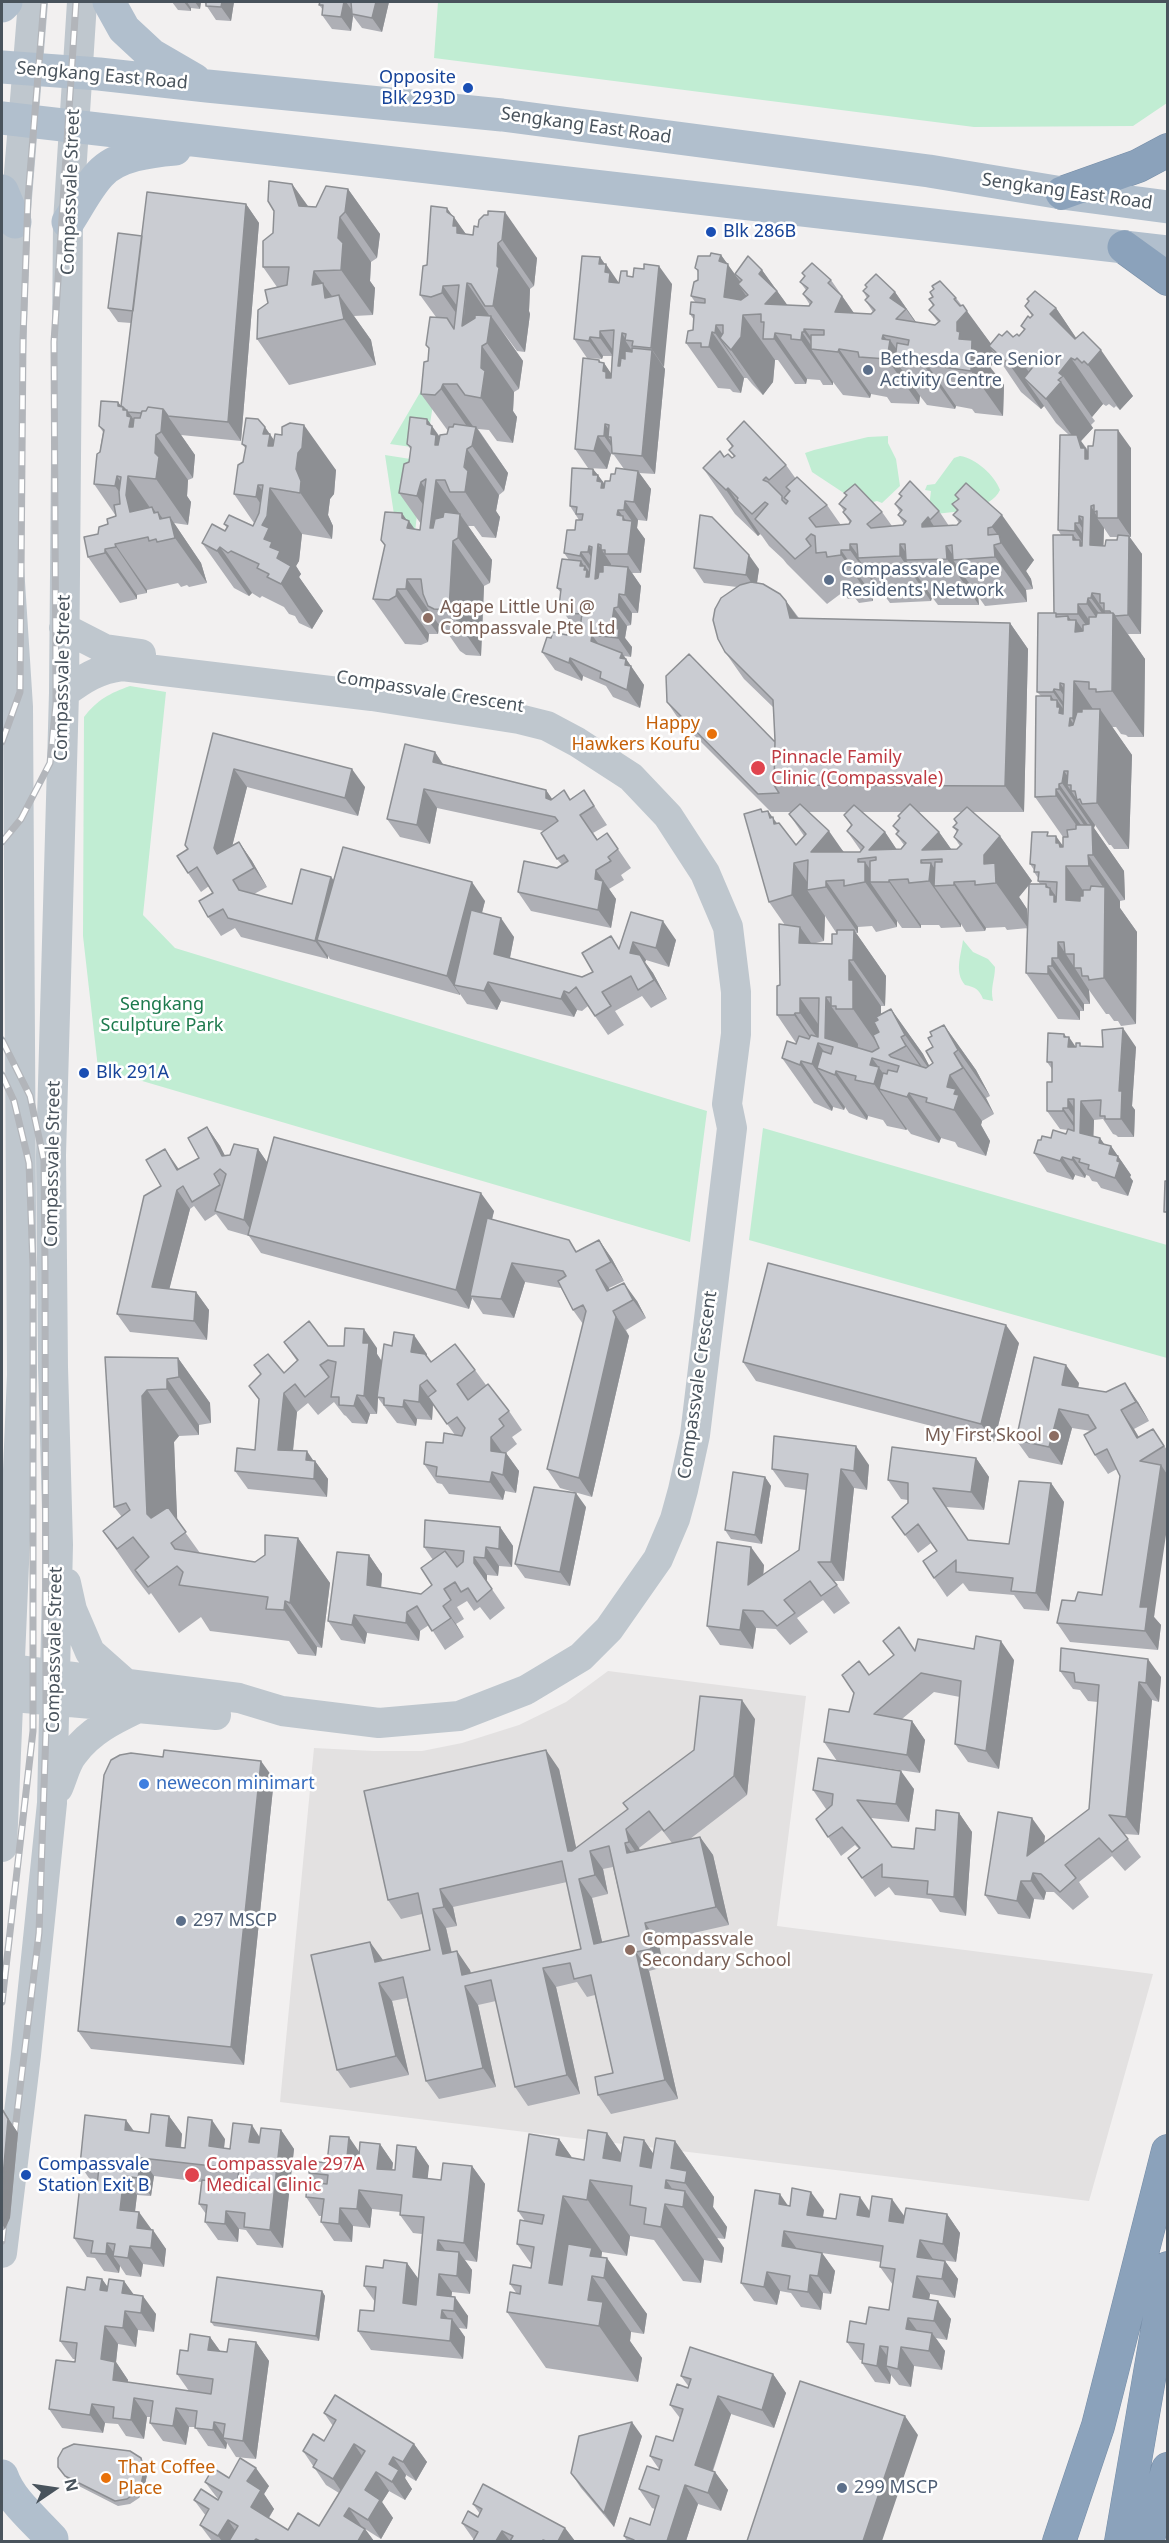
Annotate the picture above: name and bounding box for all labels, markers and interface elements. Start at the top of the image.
street label: Sengkang East Road [15,58,189,94]
place label: Opposite Blk 293D [379,67,456,110]
marker: Opposite Blk 293D [461,81,475,95]
street label: Sengkang East Road [499,103,673,149]
street label: Compassvale Street [57,108,85,276]
street label: Sengkang East Road [980,169,1154,215]
place label: Blk 286B [723,221,796,243]
marker: Blk 286B [704,225,718,239]
place label: Bethesda Care Senior Activity Centre [880,349,1062,392]
marker: Bethesda Care Senior Activity Centre [861,363,875,377]
place label: Compassvale Cape Residents' Network [841,559,1004,602]
marker: Compassvale Cape Residents' Network [822,573,836,587]
street label: Compassvale Street [51,595,75,761]
place label: Agape Little Uni @ Compassvale Pte Ltd [440,597,615,640]
marker: Agape Little Uni @ Compassvale Pte Ltd [421,611,435,625]
street label: Compassvale Crescent [335,666,525,718]
place label: Happy Hawkers Koufu [571,713,700,756]
marker: Happy Hawkers Koufu [705,727,719,741]
place label: Pinnacle Family Clinic (Compassvale) [771,747,943,789]
marker: Pinnacle Family Clinic (Compassvale) [749,759,767,777]
park label: Sengkang Sculpture Park [101,994,223,1036]
place label: Blk 291A [96,1062,169,1084]
marker: Blk 291A [77,1066,91,1080]
street label: Compassvale Street [41,1081,65,1247]
street label: Compassvale Crescent [674,1289,722,1481]
place label: My First Skool [925,1425,1042,1447]
marker: My First Skool [1047,1429,1061,1443]
street label: Compassvale Street [43,1567,67,1733]
place label: newecon minimart [156,1773,315,1795]
marker: newecon minimart [137,1777,151,1791]
place label: 297 MSCP [193,1910,277,1932]
marker: 297 MSCP [174,1914,188,1928]
place label: Compassvale Secondary School [642,1929,791,1972]
marker: Compassvale Secondary School [623,1943,637,1957]
place label: Compassvale Station Exit B [38,2154,150,2196]
place label: Compassvale 297A Medical Clinic [206,2154,365,2196]
marker: Compassvale 297A Medical Clinic [183,2166,201,2184]
marker: Compassvale Station Exit B [19,2168,33,2182]
place label: That Coffee Place [118,2457,215,2500]
north arrow [24,2459,84,2519]
marker: That Coffee Place [99,2471,113,2485]
text: N [59,2476,84,2494]
place label: 299 MSCP [854,2477,938,2499]
marker: 299 MSCP [835,2481,849,2495]

